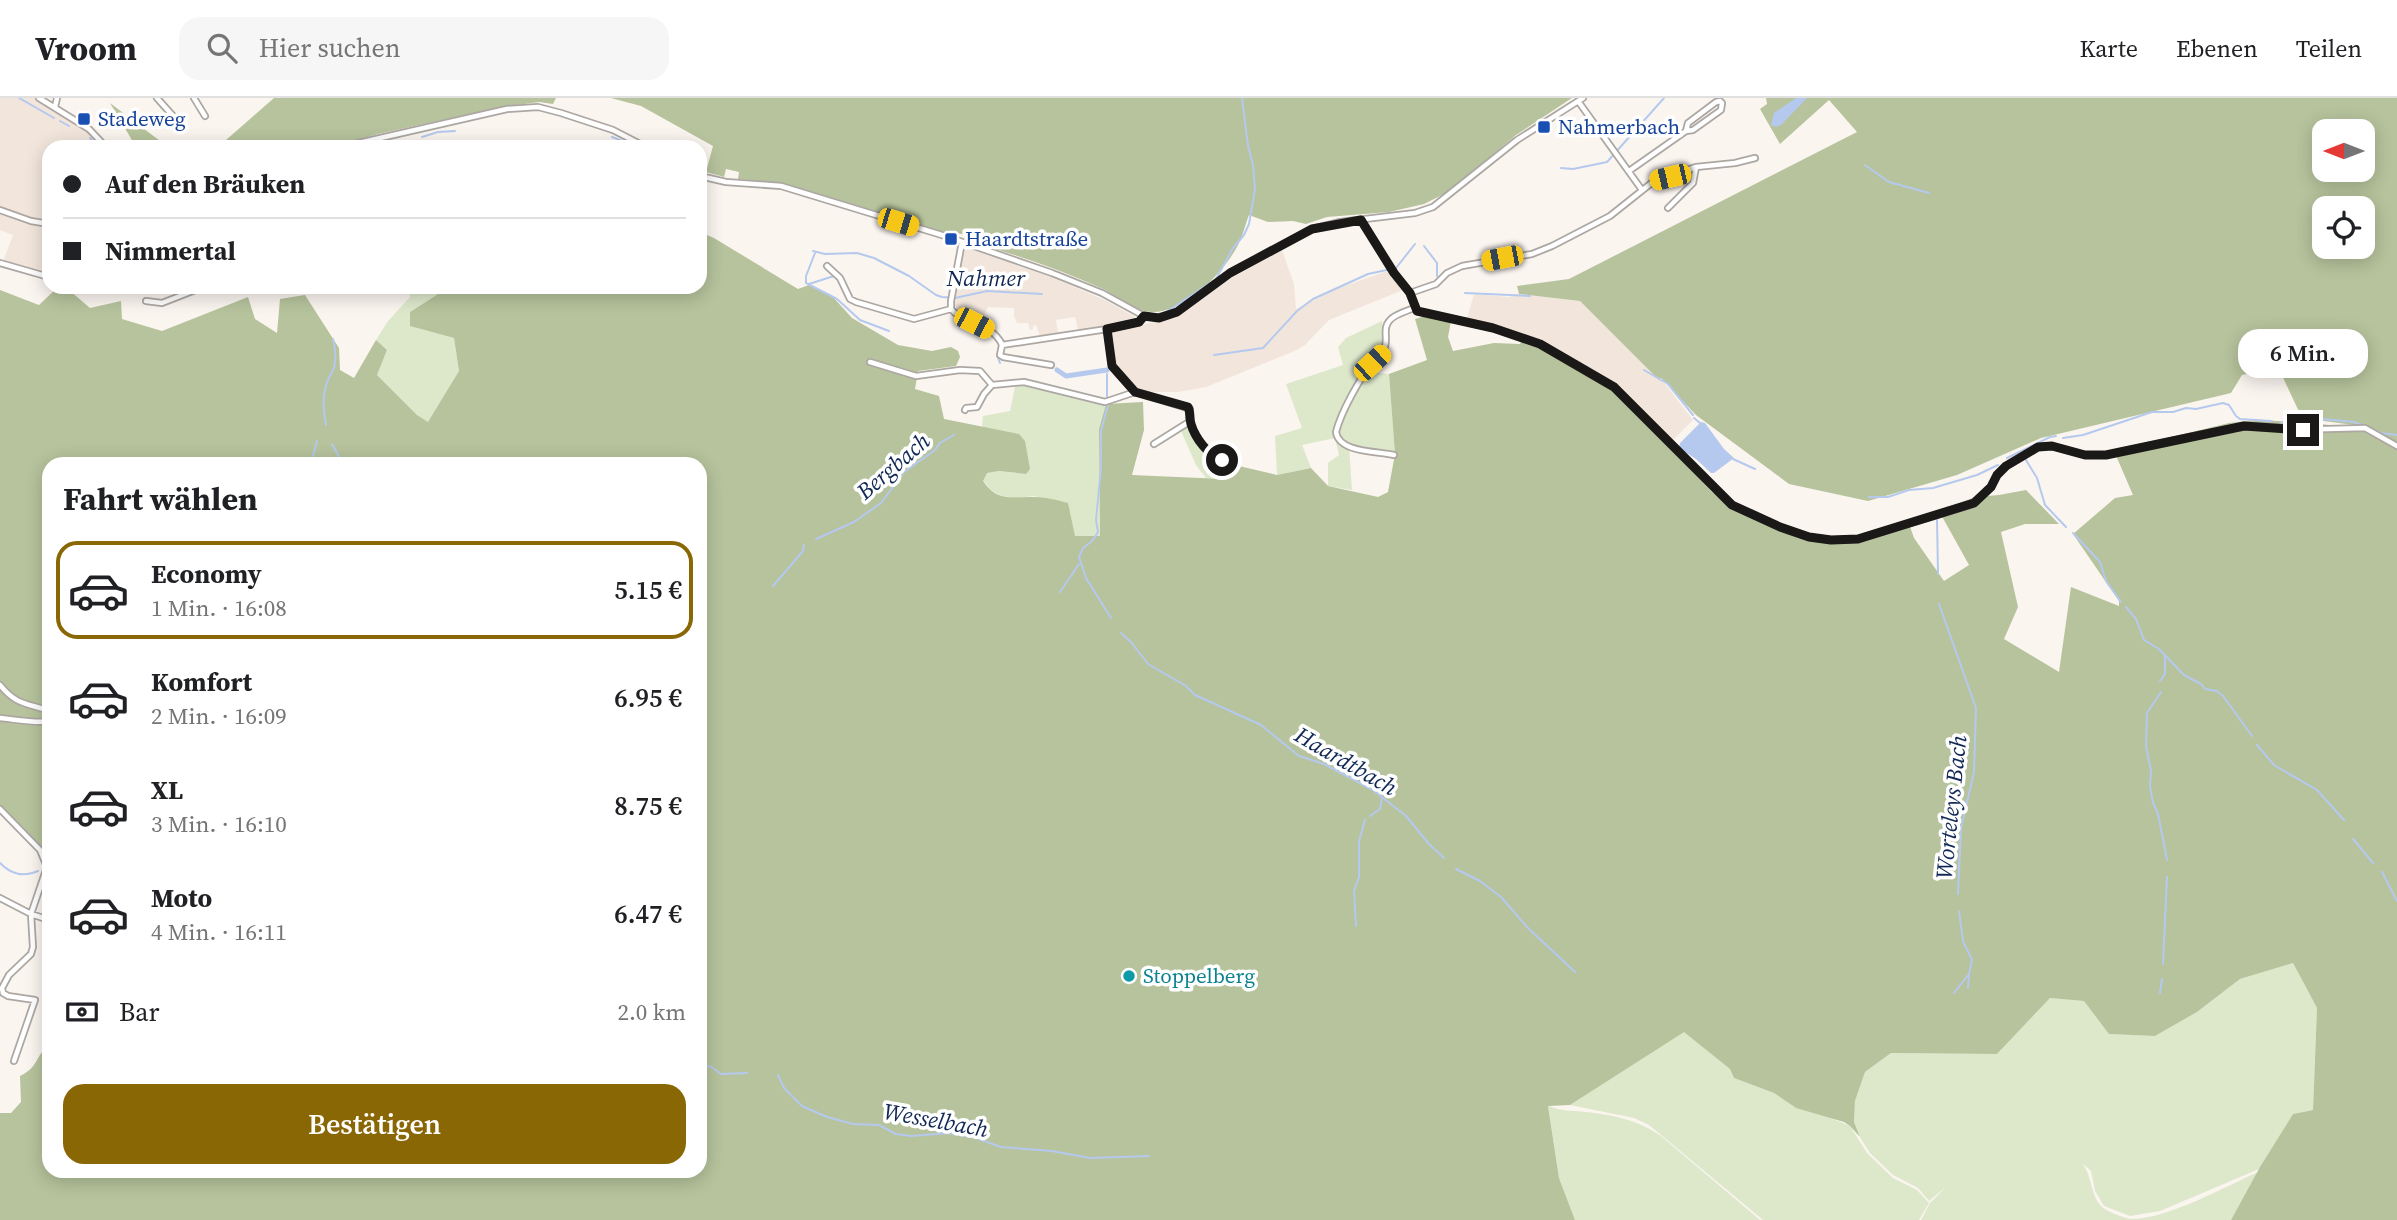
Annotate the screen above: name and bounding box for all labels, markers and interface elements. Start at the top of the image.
search box [179,17,669,80]
text: Vroom [35,26,137,71]
icon: search [203,29,241,67]
text: Hier suchen [259,30,401,66]
text: Karte [2079,32,2138,65]
text: Ebenen [2176,32,2258,65]
text: Teilen [2296,32,2362,65]
place label: Stadeweg [98,104,186,133]
marker: Stadeweg [76,111,92,127]
place label: Nahmerbach [1558,112,1680,141]
marker: Nahmerbach [1536,119,1552,135]
north arrow [2312,119,2375,182]
map controls [2312,119,2375,259]
car [1648,162,1693,192]
text: Auf den Bräuken [105,166,305,202]
button: locate [2312,196,2375,259]
car [875,206,922,238]
place label: Haardtstraße [965,224,1088,253]
marker: Haardtstraße [943,231,959,247]
text: Nimmertal [105,233,236,269]
car [1480,244,1525,272]
water label: Nahmer [946,262,1026,294]
car [951,304,998,342]
callout: 6 Min. [2238,328,2368,378]
text: 6 Min. [2270,337,2336,369]
car [1350,341,1395,385]
route end [2287,414,2319,446]
water label: Bergbach [849,425,937,508]
route start [1206,444,1238,476]
text: Fahrt wählen [63,477,258,521]
text: Economy [151,556,262,592]
icon: car [67,559,130,622]
text: 5.15 € [614,572,682,608]
text: 1 Min. · 16:08 [151,592,287,624]
text: Komfort [151,664,252,700]
icon: car [67,667,130,730]
text: 6.95 € [614,680,682,716]
text: 2 Min. · 16:09 [151,700,287,732]
water label: Haardtbach [1288,718,1403,803]
water label: Worteleys Bach [1928,733,1975,880]
text: XL [151,772,183,808]
icon: car [67,775,130,838]
text: 8.75 € [614,788,682,824]
text: 3 Min. · 16:10 [151,808,287,840]
text: Moto [151,880,212,916]
icon: car [67,883,130,946]
text: 6.47 € [614,896,682,932]
text: 4 Min. · 16:11 [151,916,287,948]
place label: Stoppelberg [1143,961,1255,990]
marker: Stoppelberg [1121,968,1137,984]
icon: cash [63,993,101,1031]
text: Bar [119,994,159,1030]
text: 2.0 km [617,996,686,1028]
button: Bestätigen [63,1084,686,1164]
water label: Wesselbach [881,1095,991,1145]

